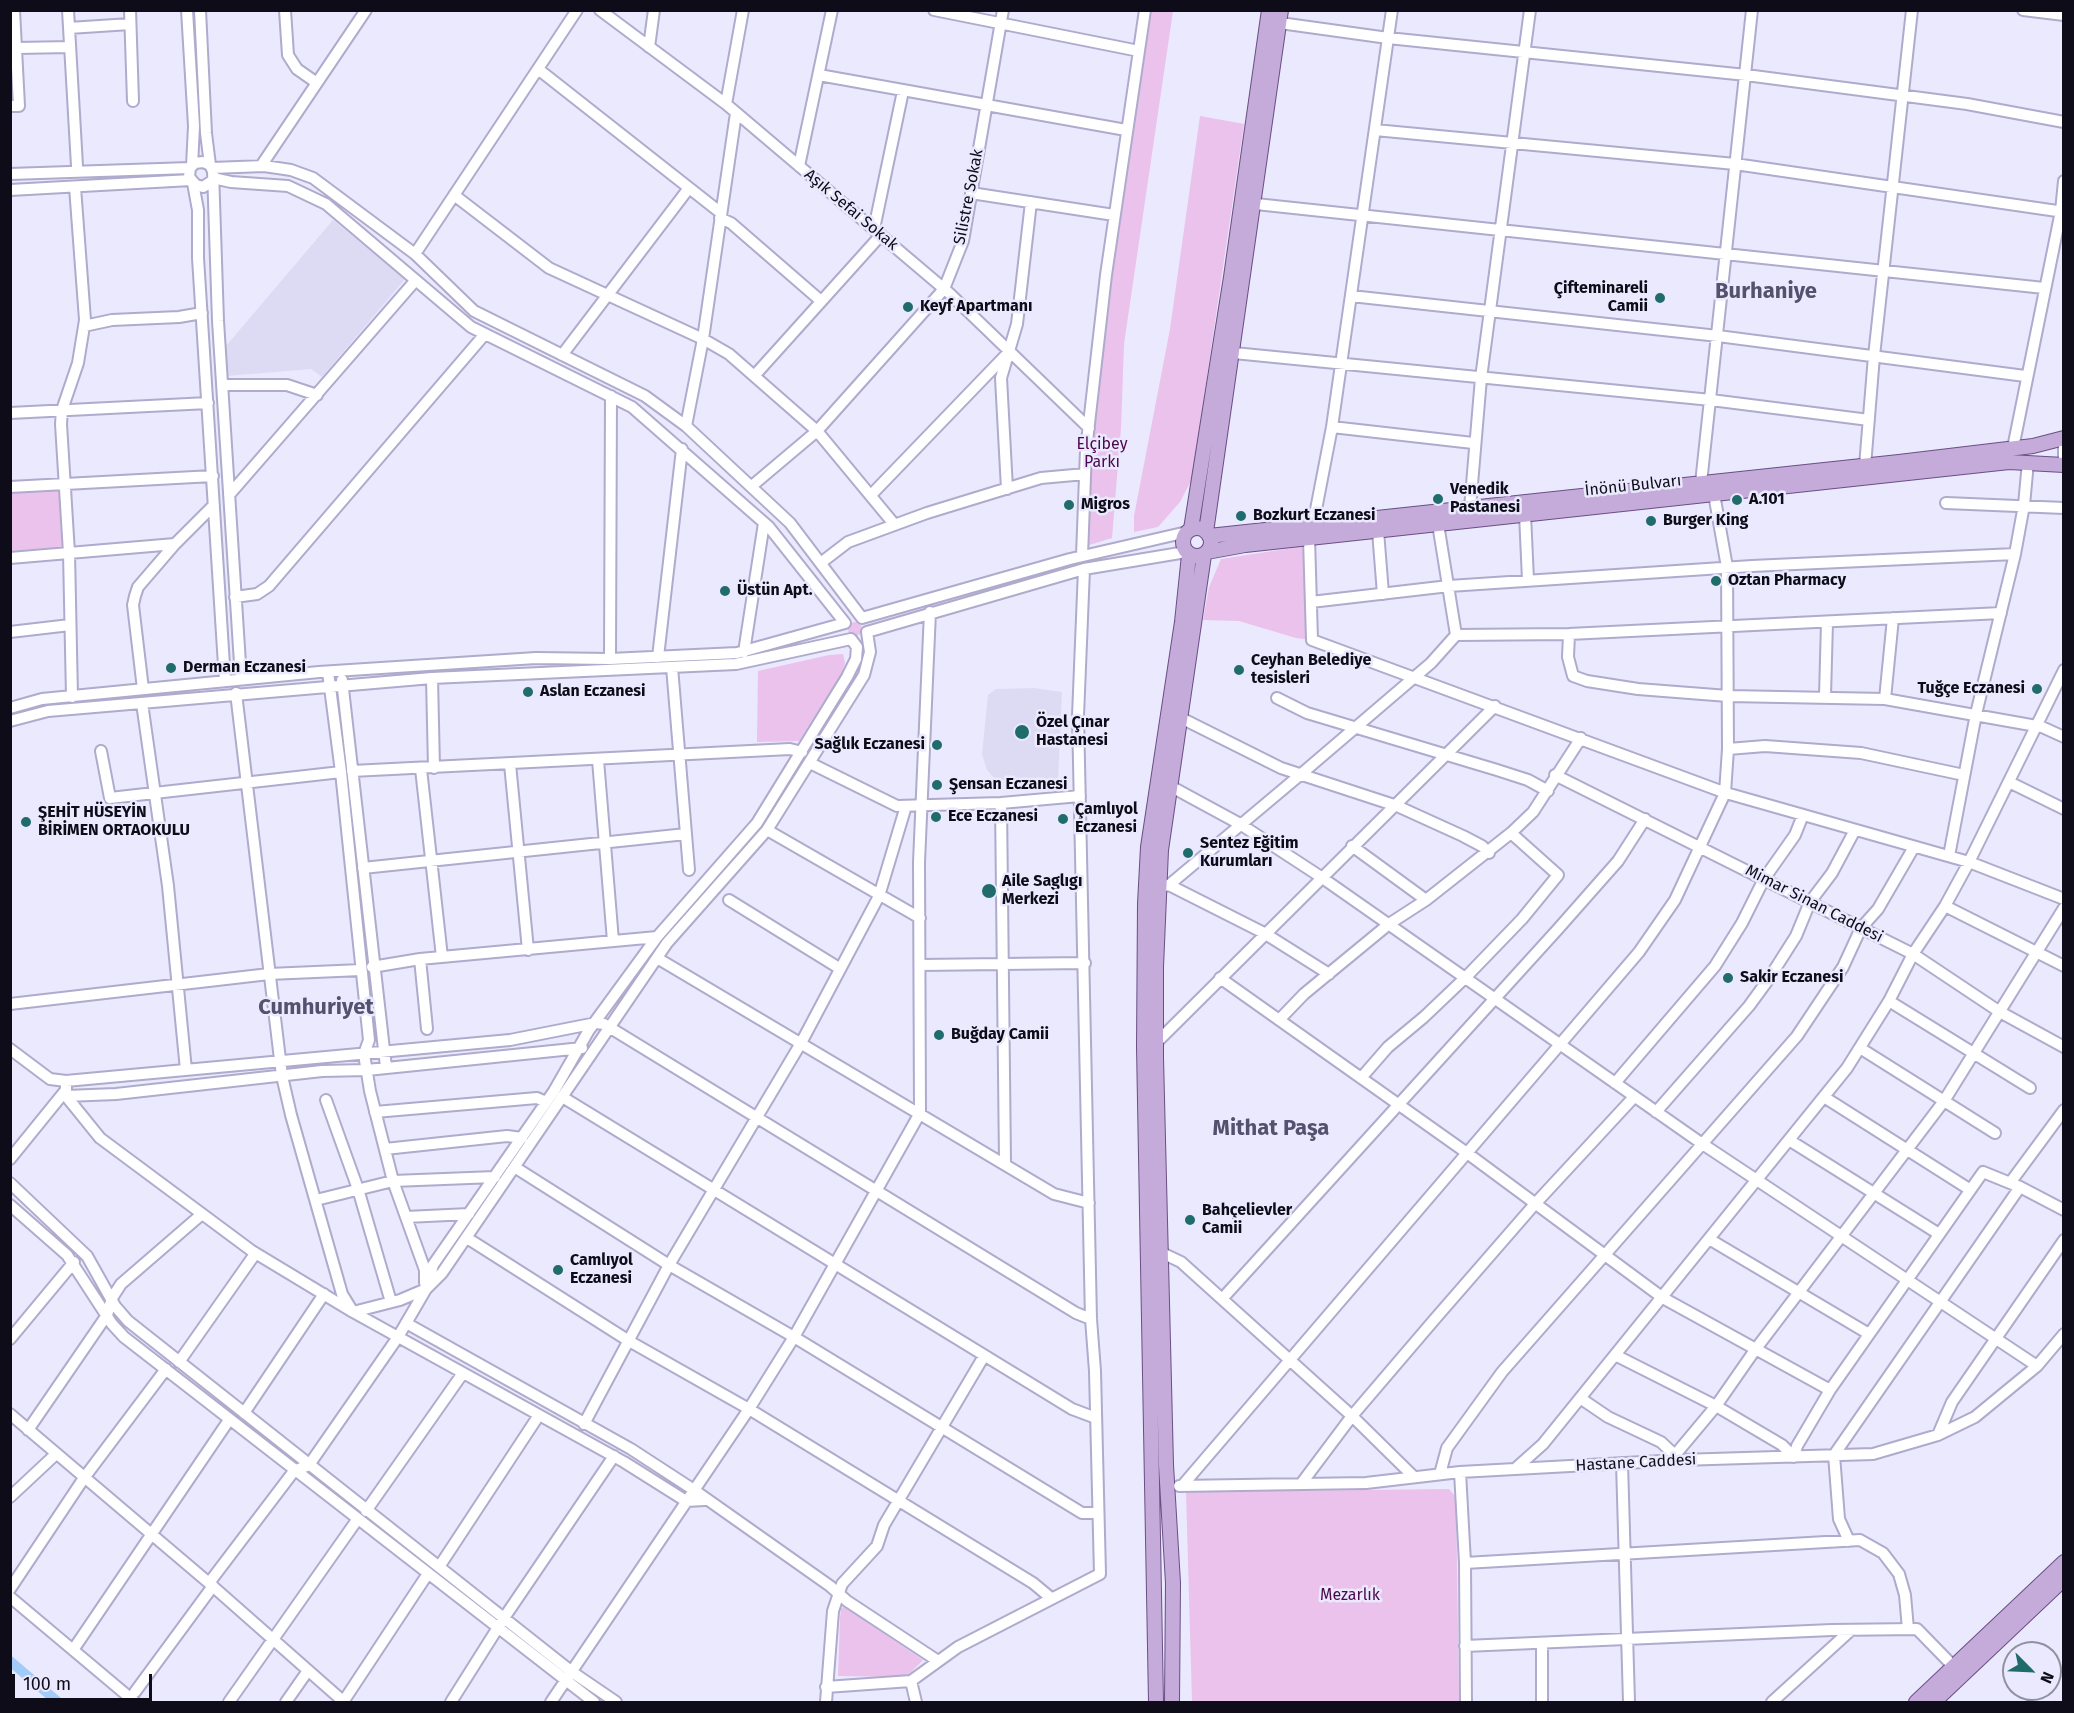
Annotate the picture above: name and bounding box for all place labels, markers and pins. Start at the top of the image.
place label: Çifteminareli Camii [1554,279,1648,317]
marker: Çifteminareli Camii [1653,291,1667,305]
place label: Keyf Apartmanı [920,297,1033,317]
marker: Keyf Apartmanı [901,300,915,314]
place label: Venedik Pastanesi [1450,480,1520,518]
place label: A.101 [1749,490,1785,510]
marker: Venedik Pastanesi [1431,492,1445,506]
marker: A.101 [1730,493,1744,507]
place label: Migros [1081,495,1130,515]
marker: Migros [1062,498,1076,512]
place label: Bozkurt Eczanesi [1253,506,1376,526]
marker: Bozkurt Eczanesi [1234,509,1248,523]
place label: Burger King [1663,511,1748,531]
marker: Burger King [1644,514,1658,528]
place label: Oztan Pharmacy [1728,571,1846,591]
marker: Oztan Pharmacy [1709,574,1723,588]
place label: Üstün Apt. [737,581,813,601]
marker: Üstün Apt. [718,584,732,598]
place label: Ceyhan Belediye tesisleri [1251,651,1371,689]
place label: Derman Eczanesi [183,658,306,678]
marker: Derman Eczanesi [164,661,178,675]
marker: Ceyhan Belediye tesisleri [1232,663,1246,677]
place label: Tuğçe Eczanesi [1917,679,2025,699]
place label: Aslan Eczanesi [540,682,646,702]
marker: Tuğçe Eczanesi [2030,682,2044,696]
marker: Aslan Eczanesi [521,685,535,699]
place label: Özel Çınar Hastanesi [1036,713,1109,751]
marker: Özel Çınar Hastanesi [1013,723,1031,741]
place label: Sağlık Eczanesi [815,735,925,755]
marker: Sağlık Eczanesi [930,738,944,752]
place label: Şensan Eczanesi [949,775,1068,795]
marker: Şensan Eczanesi [930,778,944,792]
place label: Çamlıyol Eczanesi [1075,800,1138,838]
place label: ŞEHİT HÜSEYİN BİRİMEN ORTAOKULU [38,803,190,841]
place label: Ece Eczanesi [948,807,1038,827]
marker: Ece Eczanesi [929,810,943,824]
marker: Çamlıyol Eczanesi [1056,812,1070,826]
marker: ŞEHİT HÜSEYİN BİRİMEN ORTAOKULU [19,815,33,829]
place label: Sentez Eğitim Kurumları [1200,834,1299,872]
marker: Sentez Eğitim Kurumları [1181,846,1195,860]
place label: Aile Saglıgı Merkezi [1002,872,1082,910]
marker: Aile Saglıgı Merkezi [980,882,998,900]
place label: Sakir Eczanesi [1740,968,1843,988]
marker: Sakir Eczanesi [1721,971,1735,985]
place label: Buğday Camii [951,1025,1049,1045]
marker: Buğday Camii [932,1028,946,1042]
place label: Bahçelievler Camii [1202,1201,1292,1239]
marker: Bahçelievler Camii [1183,1213,1197,1227]
place label: Camlıyol Eczanesi [570,1251,633,1289]
marker: Camlıyol Eczanesi [551,1263,565,1277]

